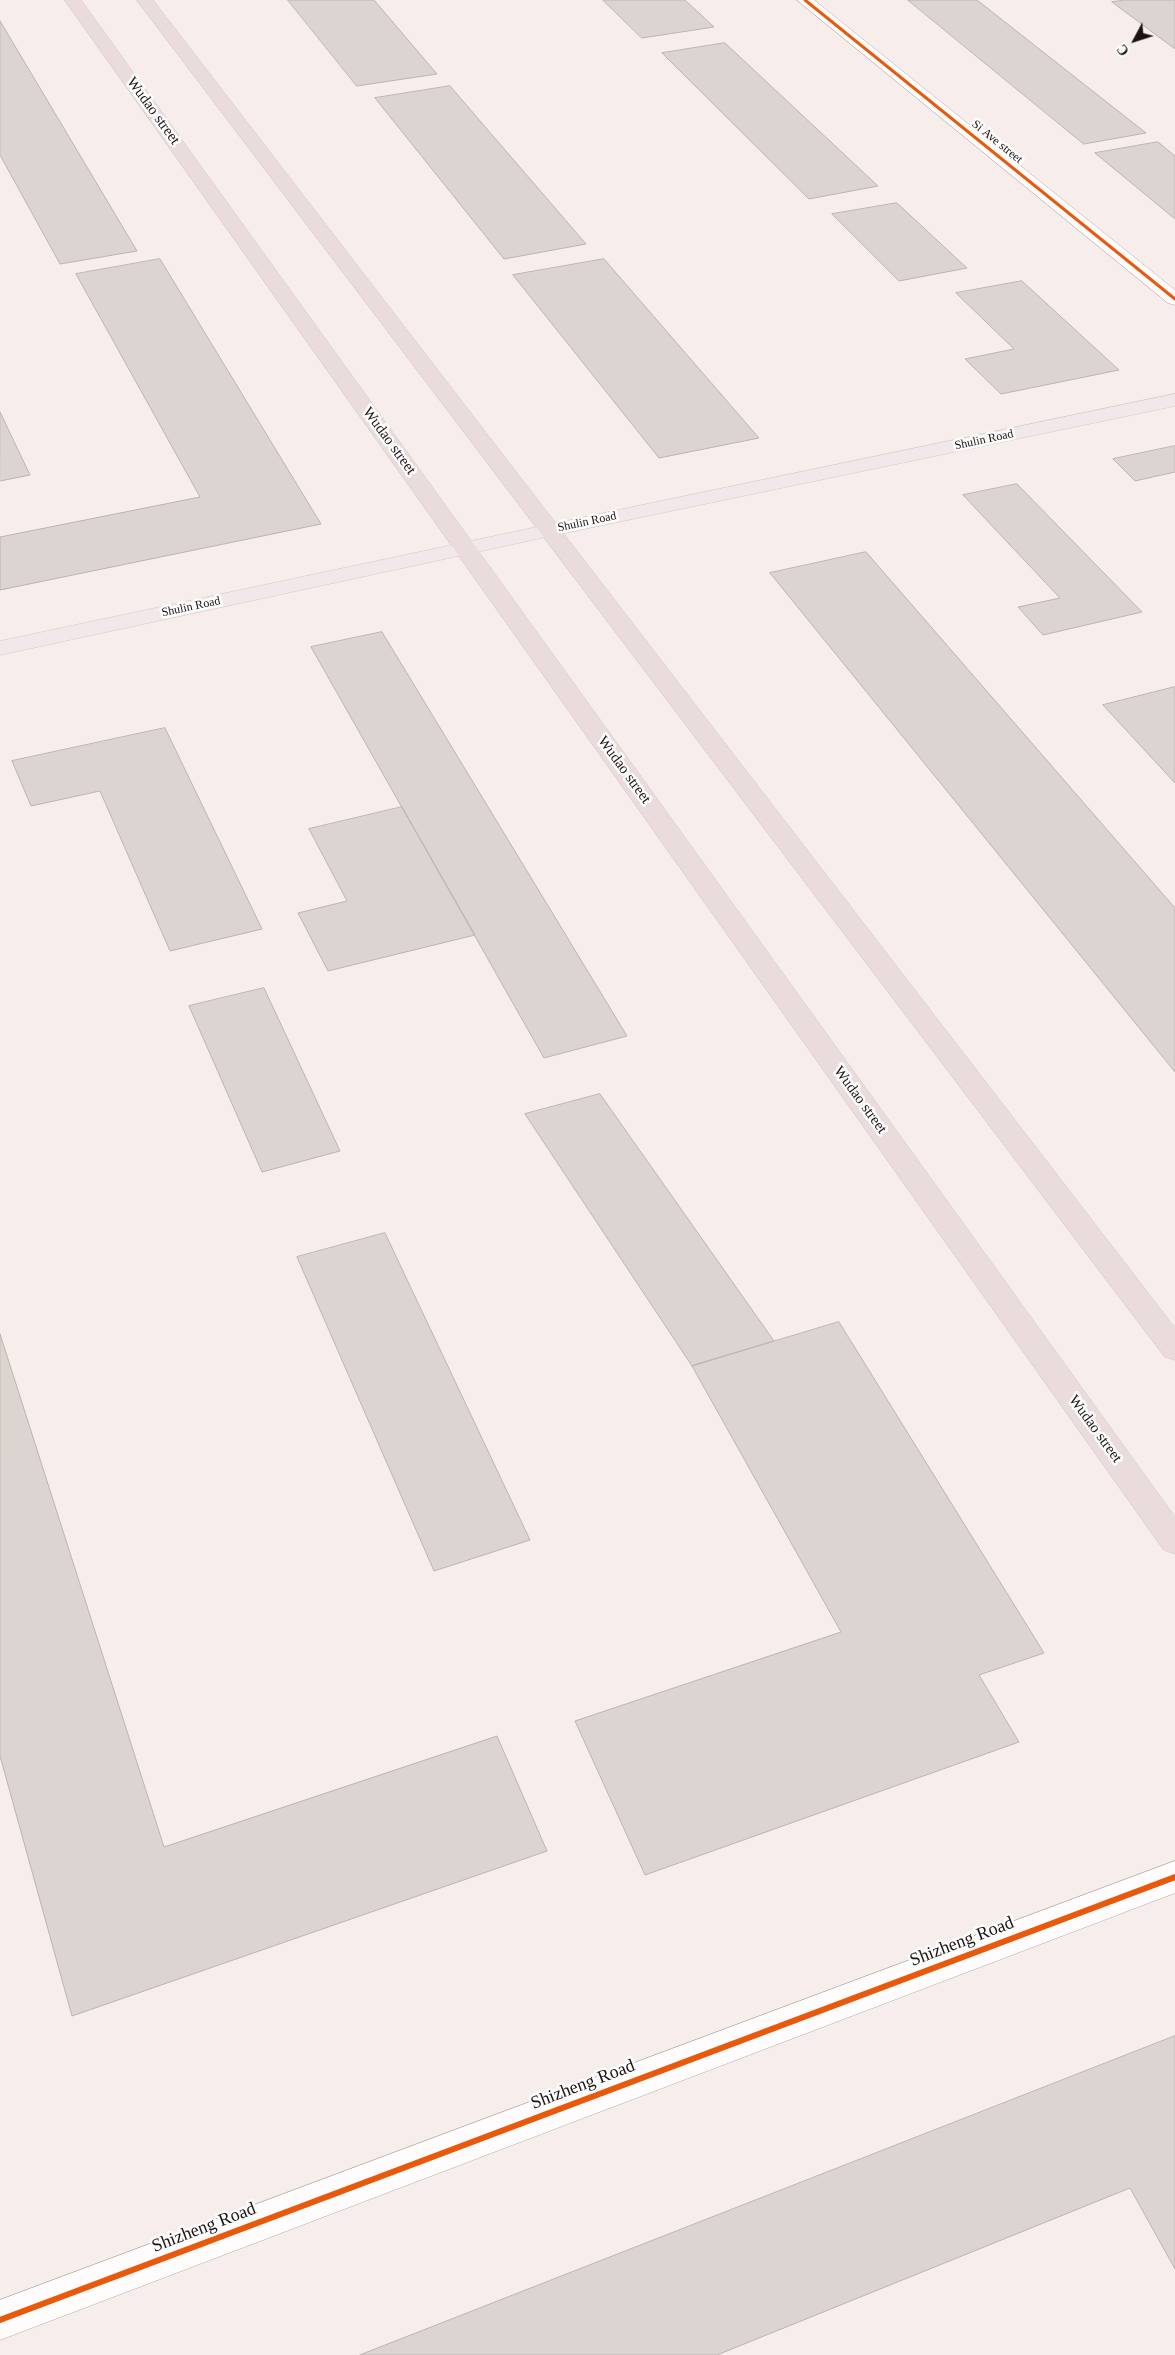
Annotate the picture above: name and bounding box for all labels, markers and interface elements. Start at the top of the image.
north arrow [1110,15,1160,65]
text: С [1114,41,1132,59]
street label: Wudao street [123,74,183,148]
street label: Si Ave street [969,117,1025,167]
street label: Wudao street [359,404,419,478]
street label: Shulin Road [953,427,1015,453]
street label: Shulin Road [556,509,618,535]
street label: Shulin Road [160,594,222,620]
street label: Wudao street [594,733,654,807]
street label: Wudao street [830,1063,890,1137]
street label: Wudao street [1065,1392,1125,1466]
street label: Shizheng Road [907,1912,1017,1972]
street label: Shizheng Road [528,2055,638,2115]
street label: Shizheng Road [149,2198,259,2258]

